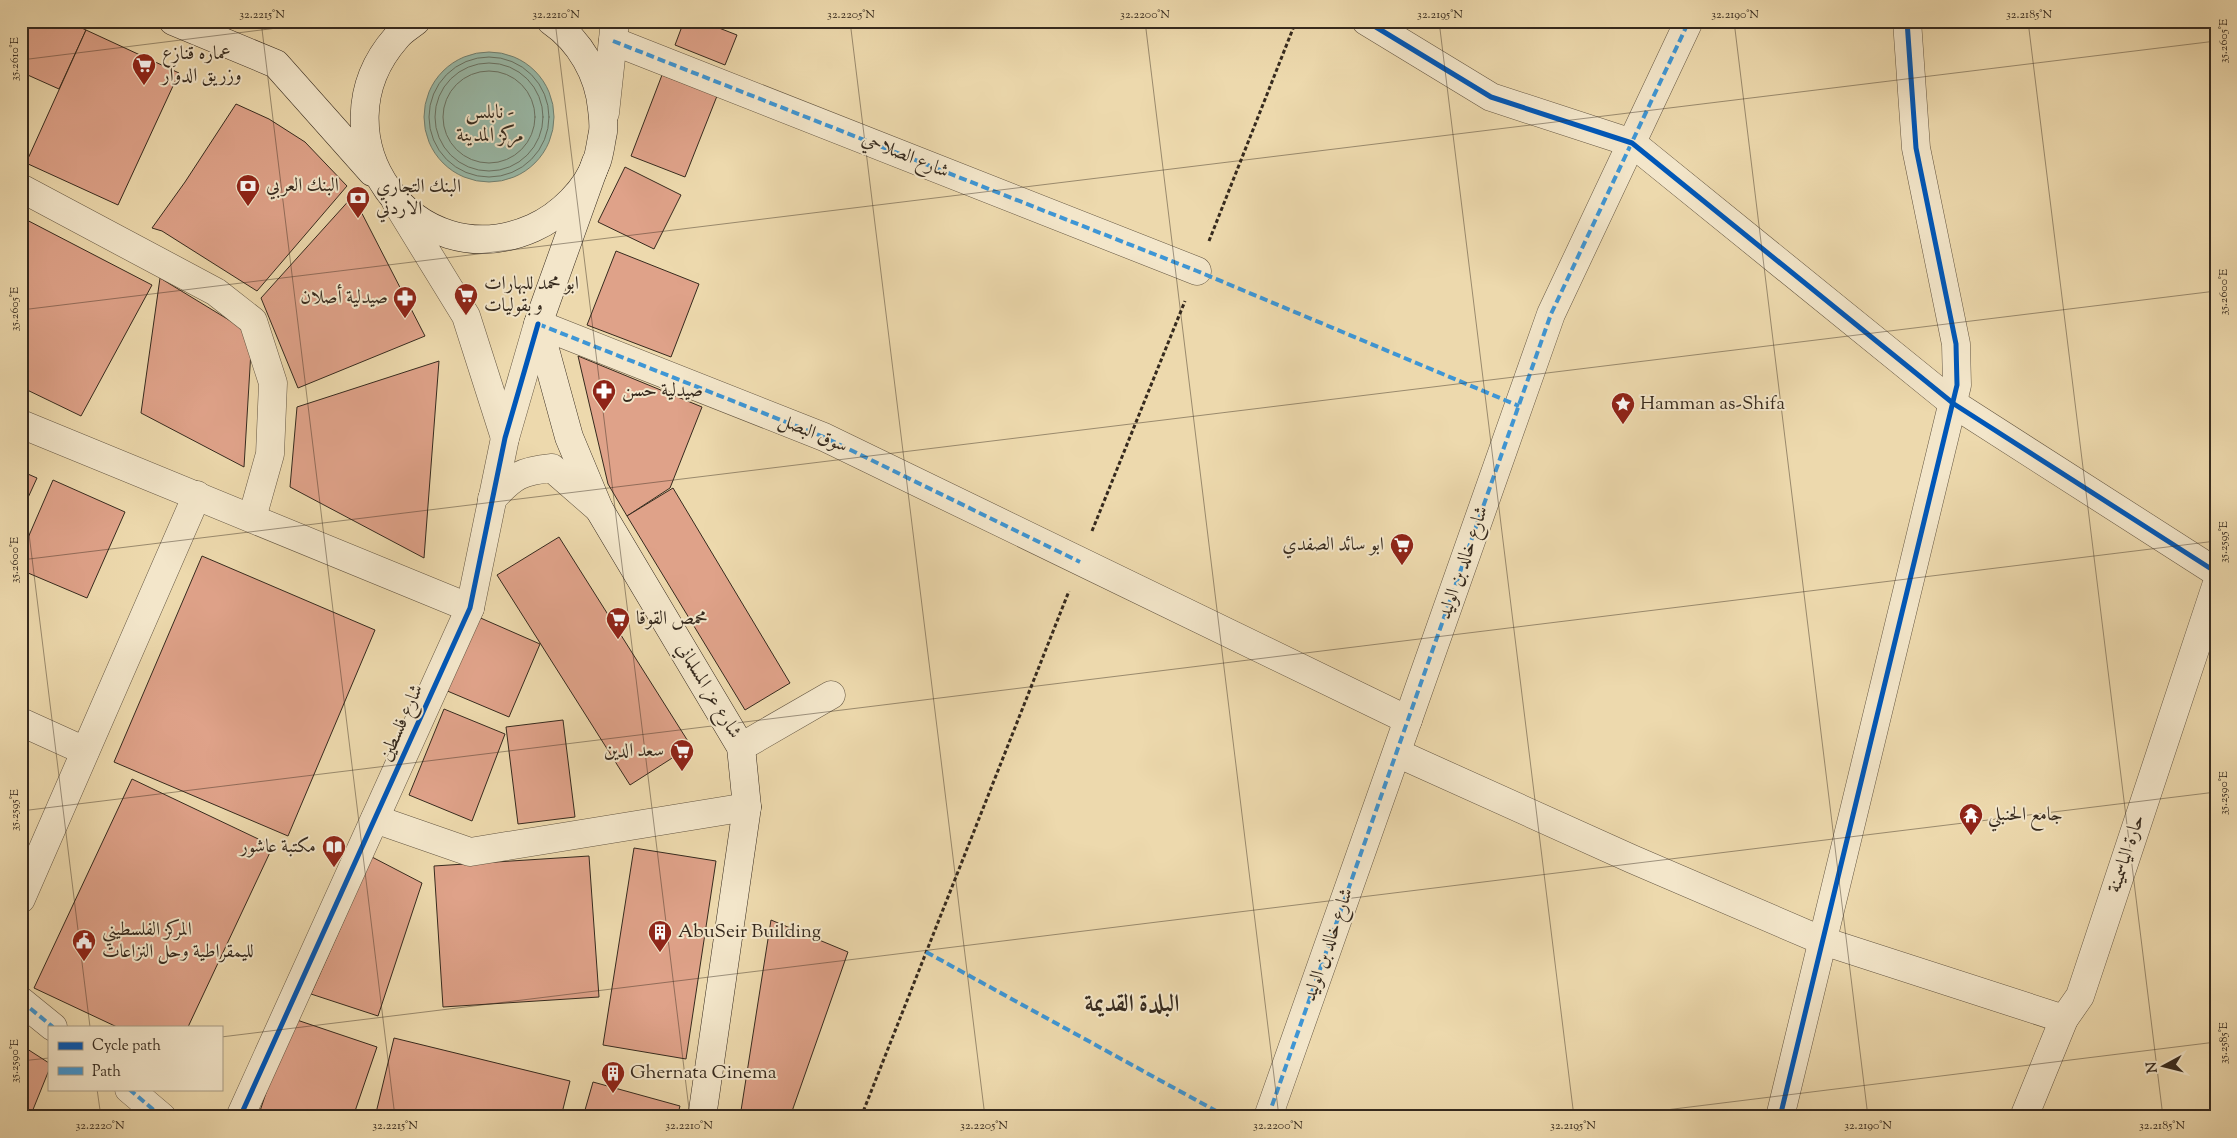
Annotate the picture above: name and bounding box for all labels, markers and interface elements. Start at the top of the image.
text: 32.2215°N [239,6,285,24]
text: 32.2210°N [532,6,580,24]
text: 32.2205°N [827,6,875,24]
text: 32.2200°N [1120,6,1170,24]
text: 32.2195°N [1417,6,1463,24]
text: 32.2190°N [1711,6,1759,24]
text: 32.2185°N [2006,6,2052,24]
text: 35.2605°E [2215,18,2233,63]
text: 35.2610°E [6,36,24,81]
place label: عماره قنازع وزريق الدوار [160,41,242,90]
supermarket icon: عماره قنازع وزريق الدوار [131,52,157,86]
district label: نابلس - مركز المدينة [456,99,524,151]
street label: شارع الصلاحي [857,126,953,186]
bank icon: البنك العربي [235,173,261,207]
place label: البنك العربي [266,173,339,200]
place label: البنك التجاري الاردني [376,174,461,223]
bank icon: البنك التجاري الاردني [345,185,371,219]
text: 35.2600°E [2215,268,2233,315]
place label: ابو محمد للبهارات و بقوليات [484,271,579,320]
supermarket icon: ابو محمد للبهارات و بقوليات [453,282,479,316]
place label: صيدلية أصلان [300,284,388,312]
pharmacy icon: صيدلية أصلان [392,285,418,319]
text: 35.2605°E [6,286,24,331]
pharmacy icon: صيدلية حسن [591,378,617,412]
place label: صيدلية حسن [622,378,703,405]
place icon: Hamman as-Shifa [1610,391,1636,425]
place label: Hamman as-Shifa [1640,391,1785,418]
street label: سوق البصل [774,407,852,461]
street label: شارع خالد بن الوليد [1432,503,1496,623]
text: 35.2595°E [2215,520,2233,563]
place label: ابو سائد الصفدي [1282,532,1384,559]
supermarket icon: ابو سائد الصفدي [1389,532,1415,566]
text: 35.2600°E [6,536,24,583]
supermarket icon: محمص القوقا [605,606,631,640]
place label: محمص القوقا [636,606,708,633]
street label: شارع عز المسلماني [669,638,747,744]
street label: شارع فلسطين [373,680,431,766]
place label: سعد الدين [604,738,664,765]
supermarket icon: سعد الدين [669,738,695,772]
text: 35.2590°E [2215,770,2233,815]
text: 35.2595°E [6,788,24,831]
temple icon: جامع الحنبلي [1958,802,1984,836]
place label: جامع الحنبلي [1988,802,2063,832]
street label: حارة الياسمينة [2102,811,2152,897]
place label: مكتبة عاشور [238,834,316,861]
library icon: مكتبة عاشور [321,834,347,868]
street label: شارع خالد بن الوليد [1297,885,1361,1005]
place label: المركز الفلسطيني لليمقراطية وحل النزاعات [102,917,254,966]
building icon: AbuSeir Building [647,919,673,953]
place label: AbuSeir Building [678,919,821,946]
public building icon: المركز الفلسطيني لليمقراطية وحل النزاعات [71,928,97,962]
district label: البلدة القديمة [1085,988,1179,1022]
text: 35.2585°E [2215,1021,2233,1064]
legend [48,1026,222,1090]
text: Cycle path [92,1036,161,1057]
text: 35.2590°E [6,1038,24,1083]
north arrow [2140,1040,2190,1090]
building icon: Ghernata Cinema [600,1060,626,1094]
place label: Ghernata Cinema [630,1060,777,1087]
text: N [2142,1061,2164,1074]
text: Path [92,1062,121,1083]
text: 32.2220°N [75,1117,125,1135]
text: 32.2215°N [372,1117,418,1135]
text: 32.2210°N [665,1117,713,1135]
text: 32.2205°N [960,1117,1008,1135]
text: 32.2200°N [1253,1117,1303,1135]
text: 32.2195°N [1550,1117,1596,1135]
text: 32.2190°N [1844,1117,1892,1135]
text: 32.2185°N [2139,1117,2185,1135]

